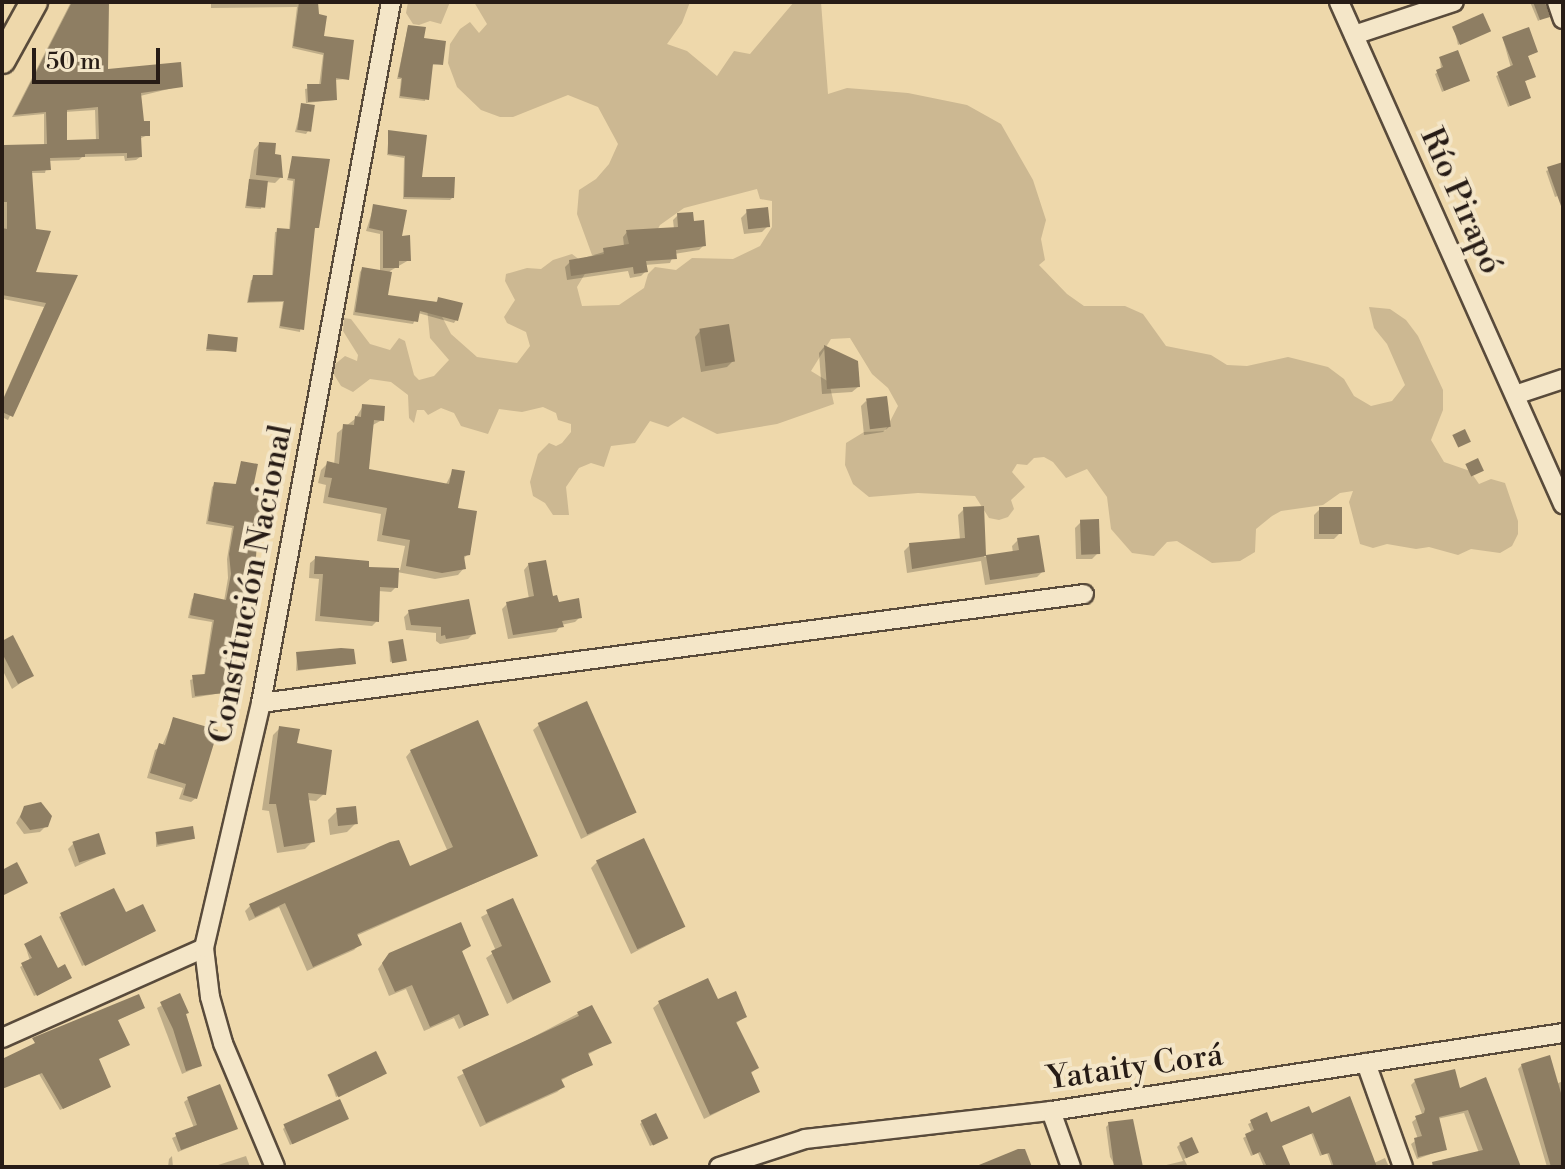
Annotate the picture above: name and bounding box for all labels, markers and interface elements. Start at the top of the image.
scale bar [36,32,164,82]
text: 50 m [46,47,101,77]
street label: Río Pirapó [1412,122,1510,280]
street label: Constitución Nacional [201,421,301,747]
street label: Yataity Corá [1045,1036,1225,1098]

